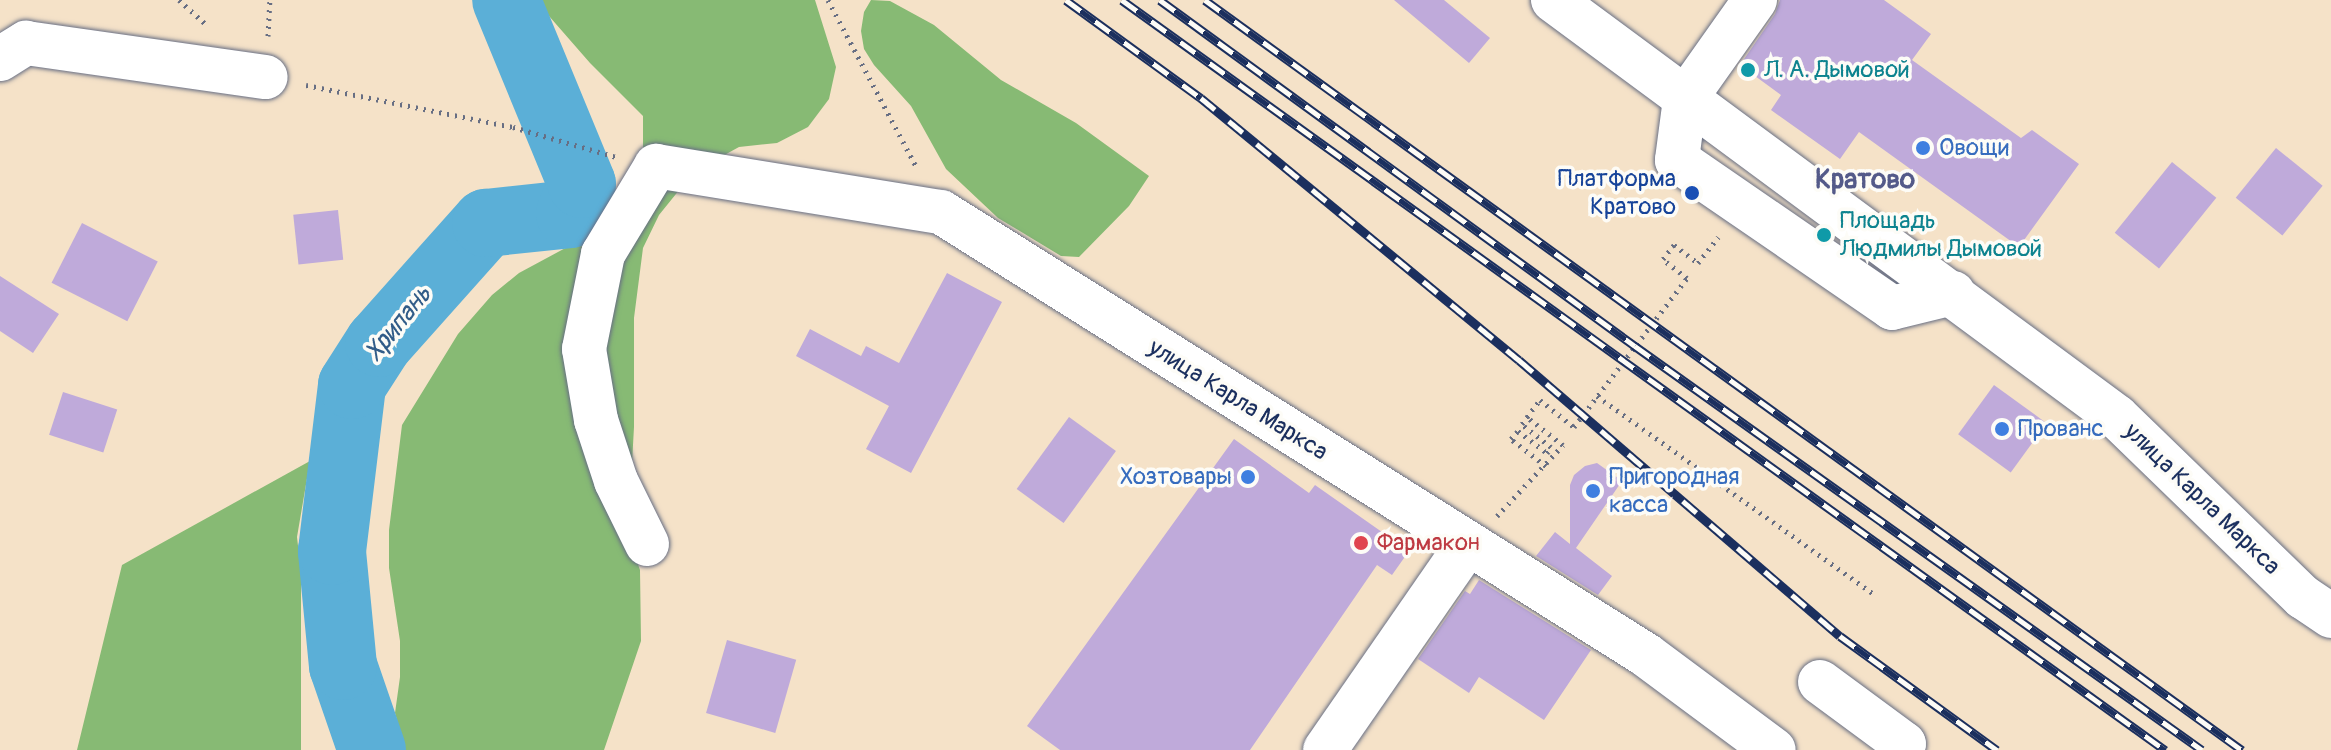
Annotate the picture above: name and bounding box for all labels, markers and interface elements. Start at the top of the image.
place label: Л. А. Дымовой [1764,56,1910,84]
marker: Л. А. Дымовой [1739,61,1757,79]
place label: Овощи [1939,134,2009,162]
marker: Овощи [1914,139,1932,157]
district label: Кратово [1815,163,1915,197]
place label: Платформа Кратово [1558,165,1676,221]
marker: Платформа Кратово [1683,184,1701,202]
place label: Площадь Людмилы Дымовой [1840,207,2042,263]
marker: Площадь Людмилы Дымовой [1815,226,1833,244]
water label: Хрипань [359,280,439,368]
street label: улица Карла Маркса [1143,333,1333,467]
place label: Прованс [2018,415,2104,443]
street label: улица Карла Маркса [2118,417,2286,581]
marker: Прованс [1993,420,2011,438]
place label: Хозтовары [1120,463,1232,491]
place label: Пригородная касса [1609,463,1740,519]
marker: Хозтовары [1239,468,1257,486]
marker: Пригородная касса [1584,482,1602,500]
place label: Фармакон [1377,529,1480,557]
marker: Фармакон [1352,534,1370,552]

